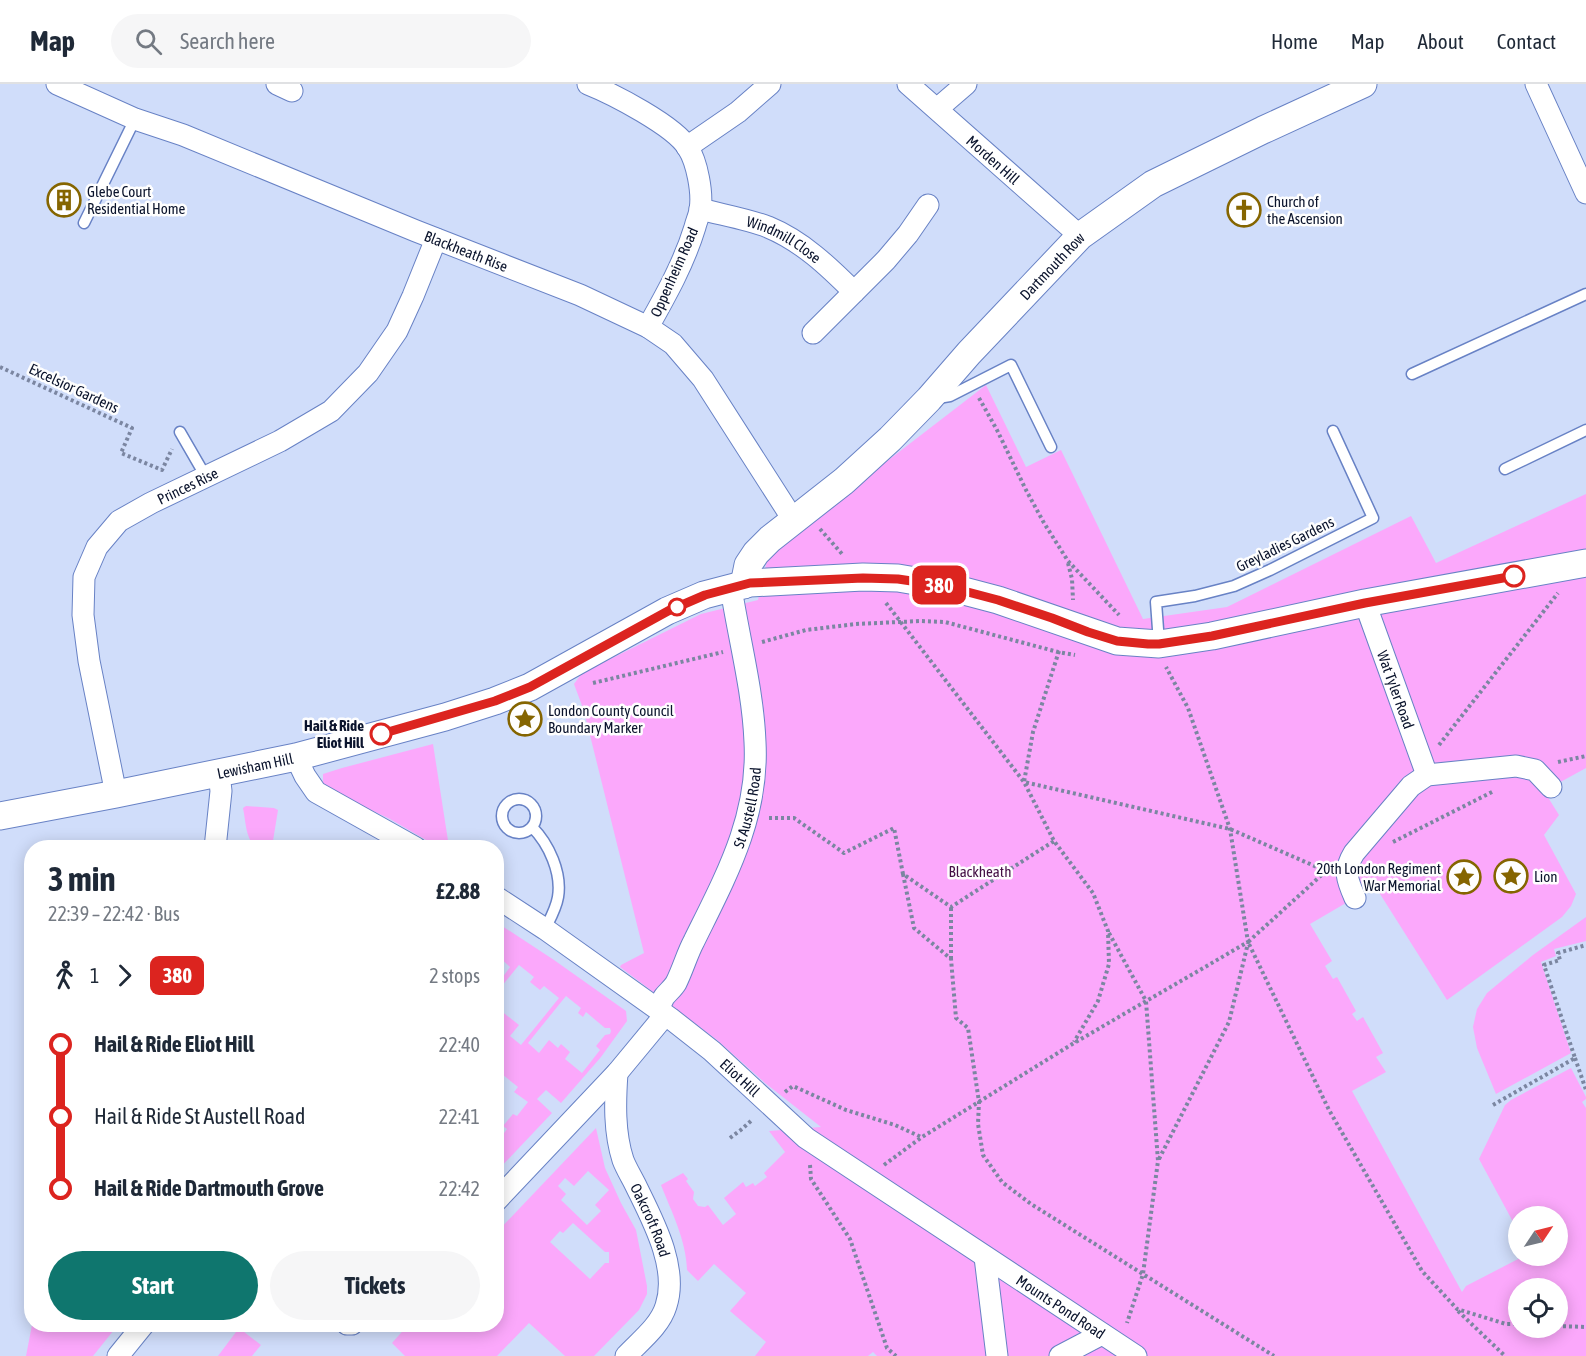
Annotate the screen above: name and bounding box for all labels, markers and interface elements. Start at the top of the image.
search box [111,14,531,68]
text: Map [30,25,75,57]
icon: search [132,25,165,58]
text: Search here [180,28,275,54]
text: Home [1271,29,1318,53]
text: Map [1351,29,1385,53]
text: About [1418,29,1464,53]
text: Contact [1497,29,1556,53]
street label: Morden Hill [963,132,1023,187]
building icon: Glebe Court Residential Home [46,182,82,218]
place label: Glebe Court Residential Home [87,183,186,217]
church icon: Church of the Ascension [1226,192,1262,228]
place label: Church of the Ascension [1267,193,1343,227]
street label: Windmill Close [745,212,825,266]
street label: Oppenheim Road [647,225,701,319]
street label: Blackheath Rise [422,227,511,275]
street label: Dartmouth Row [1016,229,1088,303]
street label: Excelsior Gardens [27,360,121,416]
street label: Princes Rise [154,464,221,507]
street label: Greyladies Gardens [1233,513,1337,575]
unlabelled marker [1503,565,1525,587]
line badge: 380 [904,566,974,604]
text: 380 [924,573,954,597]
unlabelled marker [668,598,686,616]
street label: Wat Tyler Road [1374,648,1418,731]
place icon: London County Council Boundary Marker [507,701,543,737]
place label: London County Council Boundary Marker [548,702,674,736]
place label: Hail & Ride Eliot Hill [304,717,365,751]
marker: Hail & Ride Eliot Hill [370,723,392,745]
street label: Lewisham Hill [215,749,295,782]
street label: St Austell Road [729,767,763,850]
place icon: Lion [1493,858,1529,894]
place icon: 20th London Regiment War Memorial [1446,859,1482,895]
text: 3 min [48,860,115,898]
place label: 20th London Regiment War Memorial [1316,860,1441,894]
park label: Blackheath [949,863,1011,880]
place label: Lion [1534,868,1558,885]
text: £2.88 [436,878,480,904]
text: 22:39 – 22:42 · Bus [48,902,180,925]
icon: walk [48,959,81,992]
icon: forward [108,959,141,992]
text: 380 [162,963,192,987]
text: 1 [90,964,99,987]
text: 2 stops [429,964,480,987]
text: Hail & Ride Eliot Hill [94,1031,254,1057]
text: 22:40 [439,1033,480,1056]
street label: Eliot Hill [717,1055,764,1100]
text: Hail & Ride St Austell Road [94,1103,305,1129]
text: 22:41 [439,1105,480,1128]
text: Hail & Ride Dartmouth Grove [94,1175,324,1201]
text: 22:42 [439,1177,480,1200]
street label: Oakcroft Road [627,1180,674,1259]
north arrow [1508,1206,1568,1266]
map controls [1508,1206,1568,1338]
button: Start [48,1251,258,1320]
button: Tickets [270,1251,480,1320]
street label: Mounts Pond Road [1013,1271,1108,1342]
button: locate [1508,1278,1568,1338]

